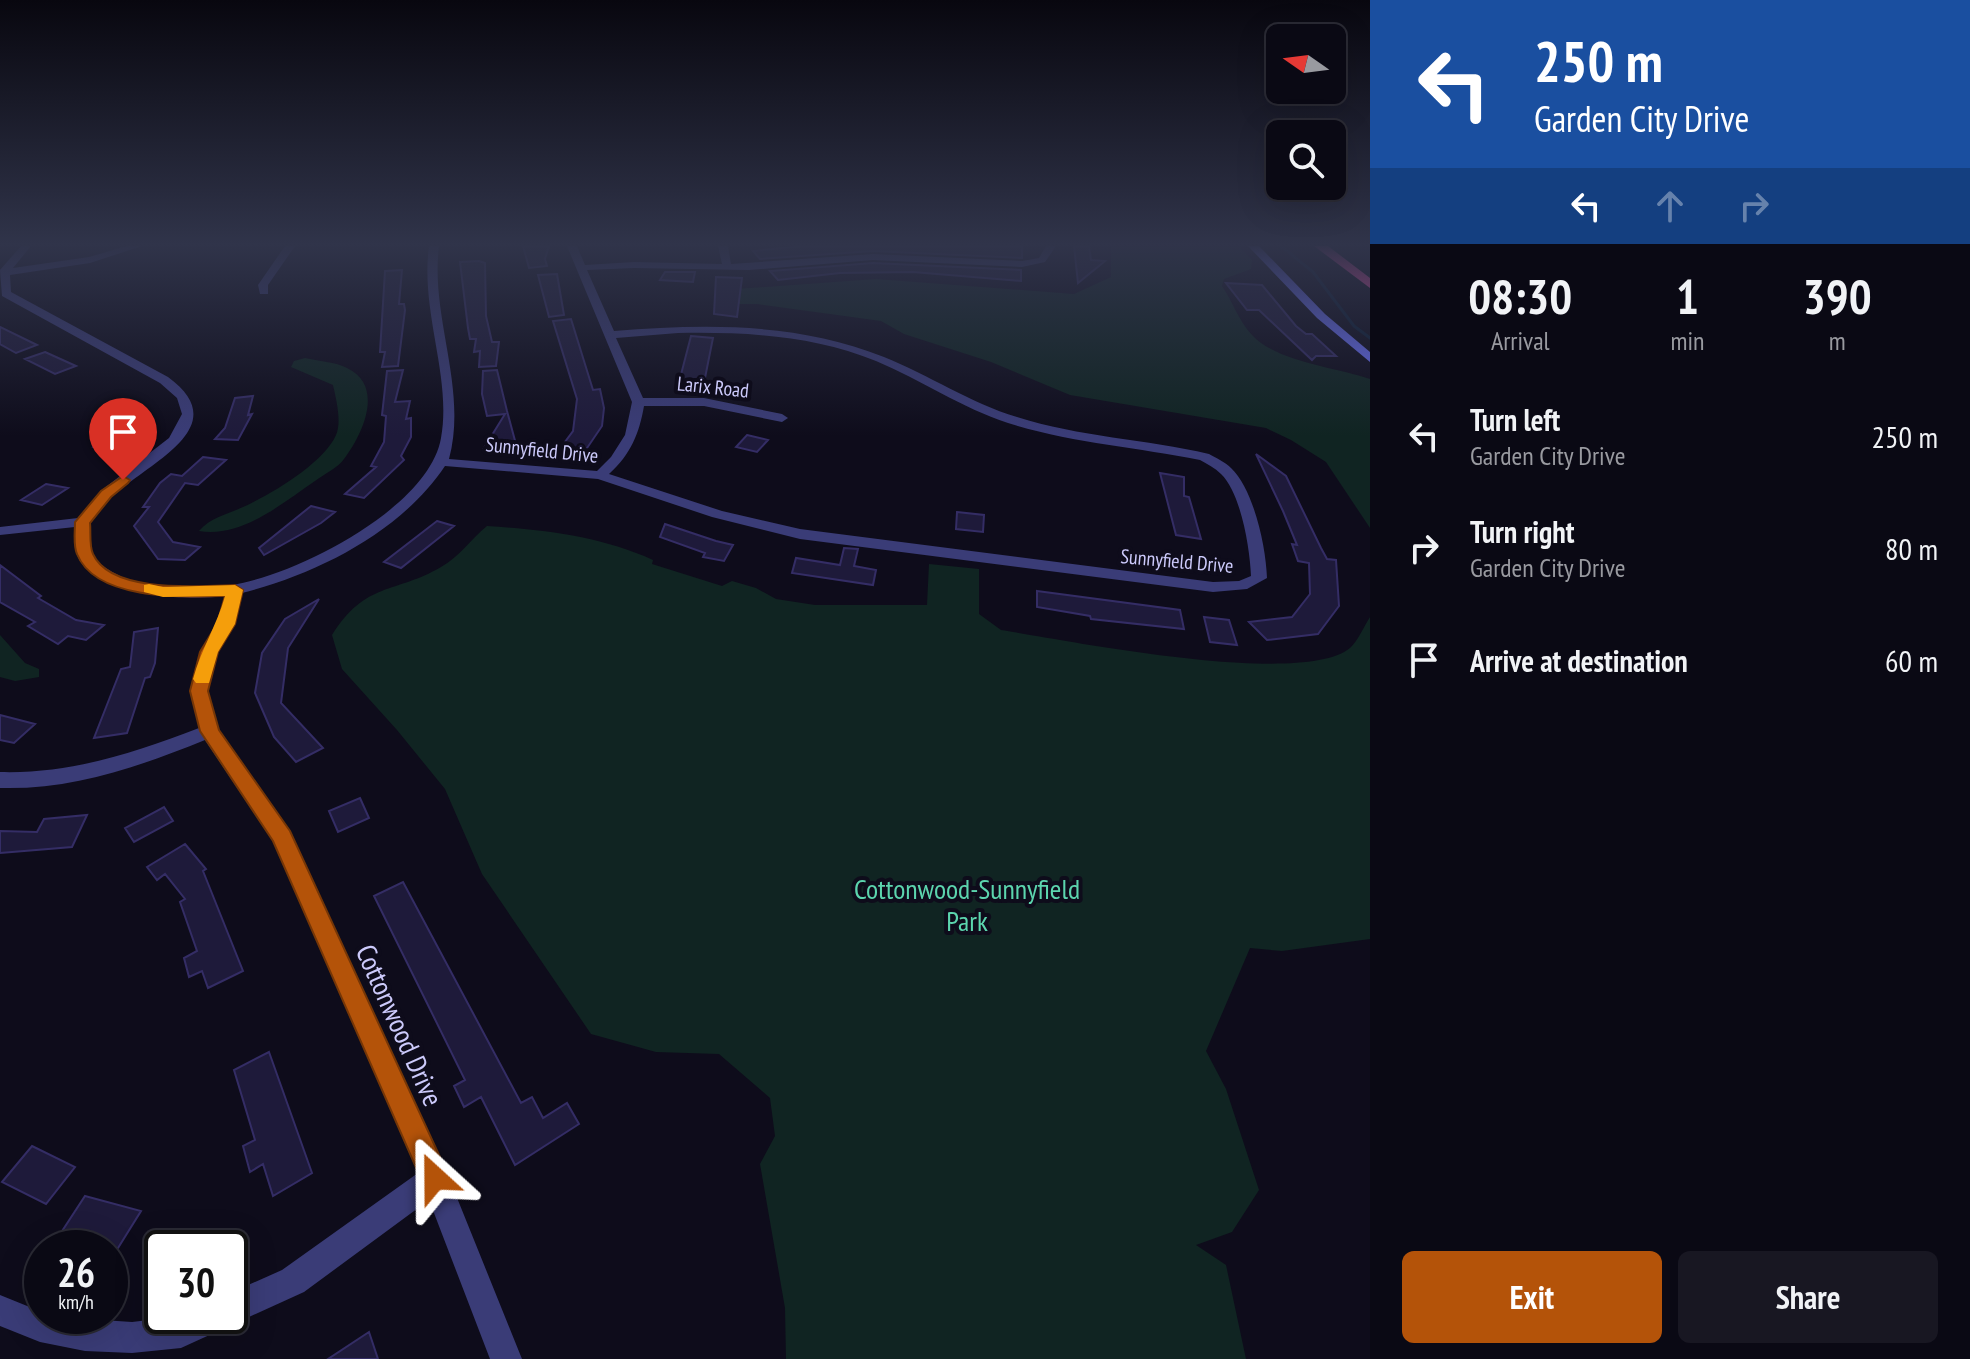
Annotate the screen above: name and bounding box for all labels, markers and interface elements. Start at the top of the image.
north arrow [1266,24,1346,104]
map controls [1266,24,1346,200]
text: 250 m [1534,25,1663,97]
icon: left [1402,32,1506,136]
text: Garden City Drive [1534,95,1749,142]
button: search [1266,120,1346,200]
icon: left [1564,184,1608,228]
icon: ahead [1648,184,1692,228]
icon: right [1732,184,1776,228]
text: 08:30 [1468,265,1572,327]
text: 1 [1676,265,1699,327]
text: 390 [1803,265,1872,327]
text: Arrival [1491,324,1550,357]
text: min [1670,324,1704,357]
text: m [1829,324,1846,357]
street label: Larix Road [676,370,750,404]
pin [89,398,157,480]
text: Turn left [1470,400,1560,439]
icon: arrive [101,410,145,454]
icon: left [1402,414,1446,458]
text: 250 m [1872,417,1938,456]
street label: Sunnyfield Drive [484,431,600,469]
text: Garden City Drive [1470,439,1626,472]
text: Turn right [1470,512,1574,551]
icon: right [1402,526,1446,570]
text: 80 m [1885,529,1938,568]
street label: Sunnyfield Drive [1119,543,1235,579]
text: Garden City Drive [1470,551,1626,584]
icon: arrive [1402,638,1446,682]
text: Arrive at destination [1470,641,1688,680]
text: 60 m [1885,641,1938,680]
park label: Cottonwood-Sunnyfield Park [854,870,1080,939]
street label: Cottonwood Drive [348,938,452,1112]
position arrow [393,1136,477,1220]
speed limit sign: 30 [144,1230,248,1334]
text: 26 [57,1246,95,1298]
button: Exit [1402,1251,1662,1343]
button: Share [1678,1251,1938,1343]
text: km/h [58,1289,94,1315]

